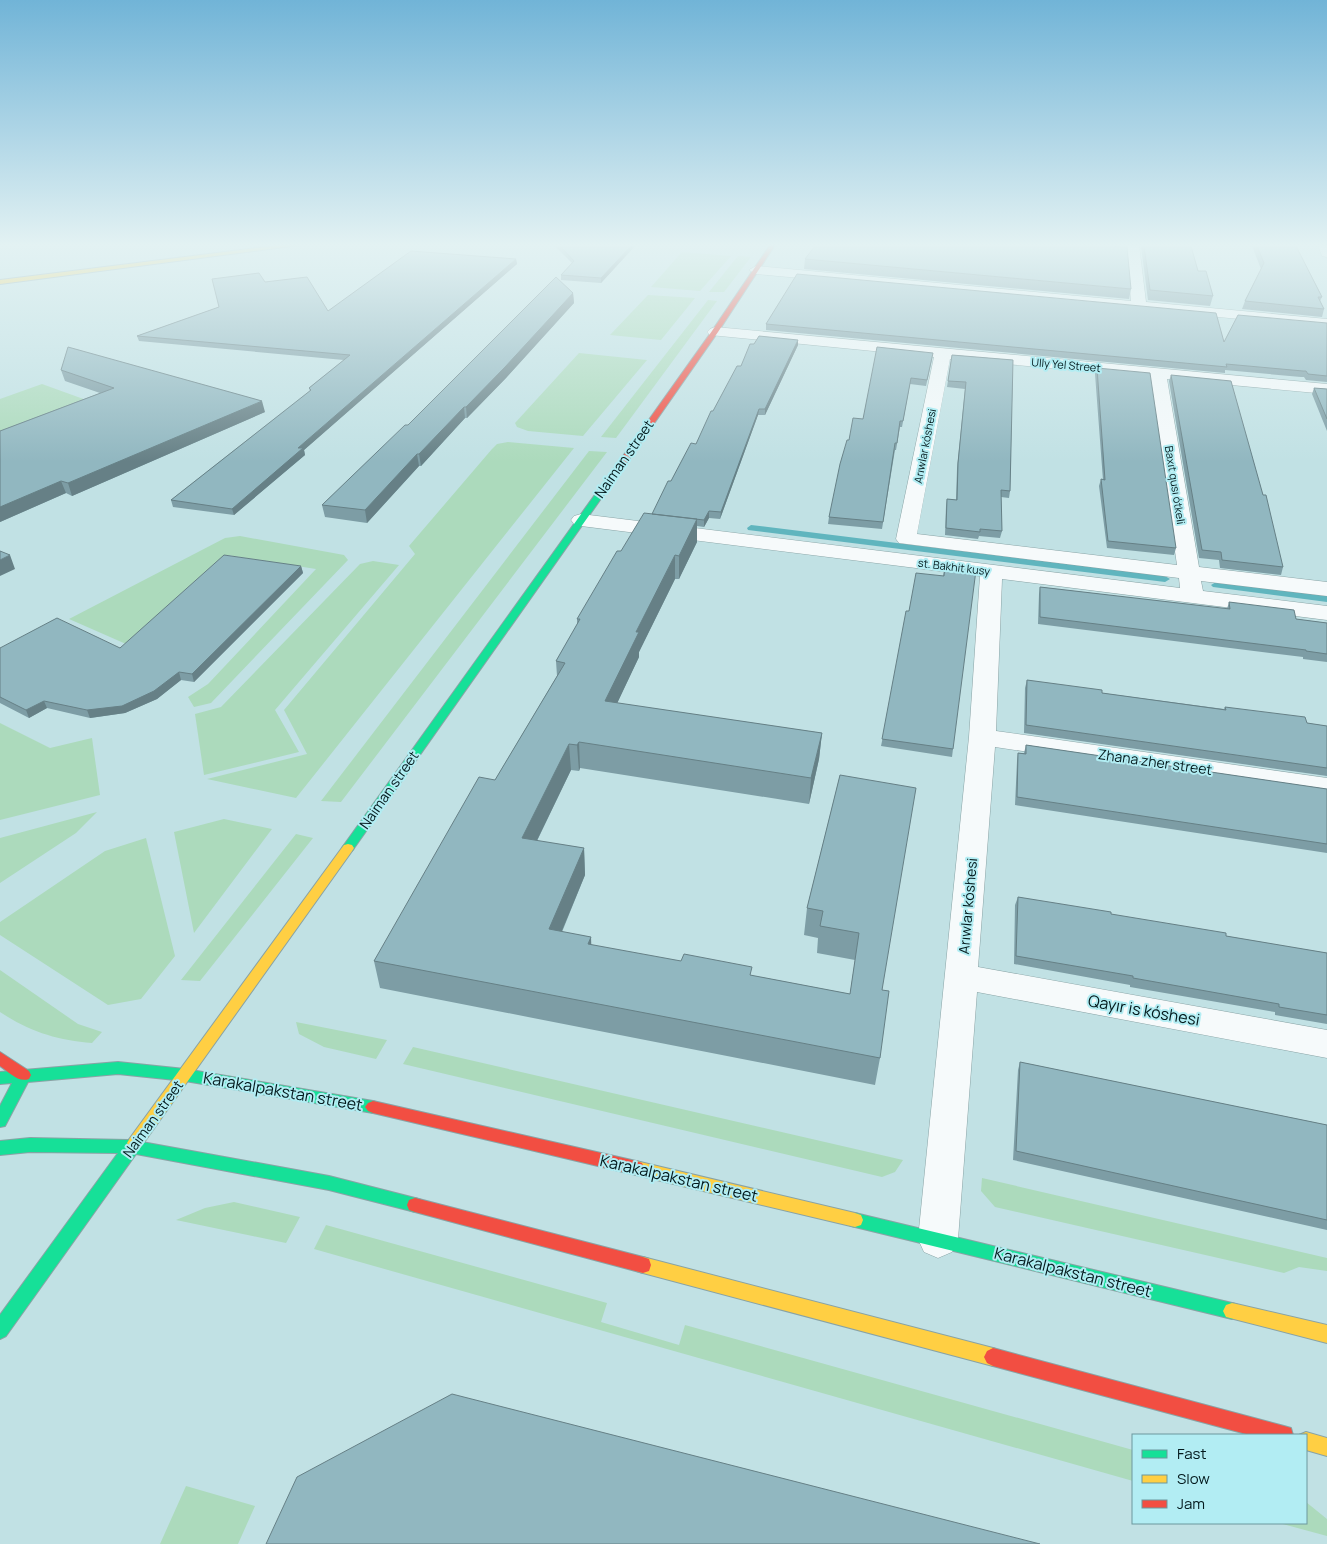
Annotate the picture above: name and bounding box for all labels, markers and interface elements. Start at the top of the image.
street label: Ully Yel Street [1031,354,1101,375]
street label: Arıwlar kóshesi [910,407,939,484]
street label: Naiman street [590,416,658,502]
street label: Baxıt qusı ótkeli [1162,445,1189,525]
street label: st. Bakhit kusy [917,555,991,578]
street label: Zhana zher street [1097,744,1214,779]
street label: Naiman street [355,747,423,833]
street label: Arıwlar kóshesi [954,857,981,955]
street label: Qayır is kóshesi [1086,989,1202,1031]
street label: Karakalpakstan street [202,1066,364,1116]
street label: Naiman street [118,1076,187,1161]
street label: Karakalpakstan street [598,1149,760,1207]
street label: Karakalpakstan street [992,1242,1154,1302]
legend [1132,1434,1307,1524]
text: Fast [1177,1443,1206,1464]
text: Slow [1177,1468,1210,1489]
text: Jam [1177,1493,1205,1514]

